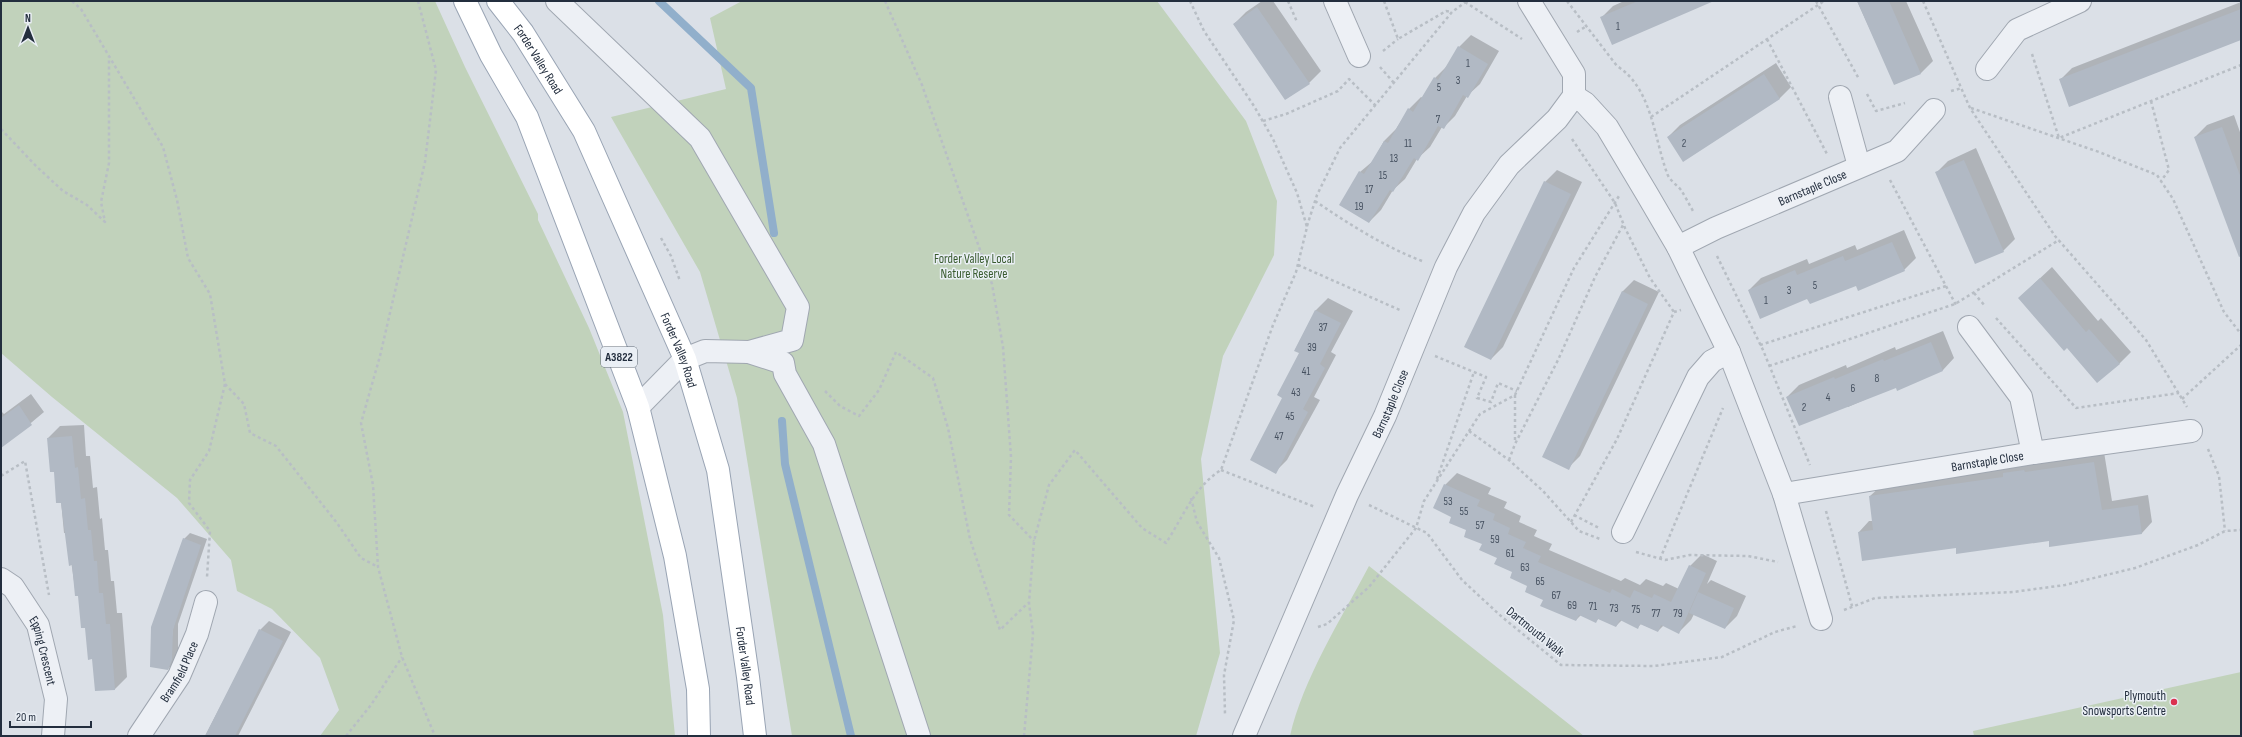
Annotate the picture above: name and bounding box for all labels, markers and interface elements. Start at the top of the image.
north arrow [8,8,48,48]
text: N [25,12,31,25]
house number: 1 [1616,20,1620,33]
street label: Forder Valley Road [510,21,566,97]
house number: 1 [1466,57,1470,70]
house number: 3 [1456,74,1461,87]
house number: 5 [1437,81,1441,94]
house number: 7 [1436,113,1441,126]
house number: 11 [1404,137,1412,150]
house number: 2 [1682,137,1687,150]
house number: 13 [1390,152,1399,165]
street label: Barnstaple Close [1776,166,1849,210]
house number: 15 [1379,169,1387,182]
house number: 17 [1365,183,1374,196]
house number: 19 [1355,200,1363,213]
park label: Forder Valley Local Nature Reserve [934,251,1014,282]
house number: 5 [1813,279,1817,292]
house number: 3 [1787,284,1792,297]
house number: 1 [1764,294,1768,307]
street label: Forder Valley Road [656,310,700,390]
house number: 37 [1318,321,1328,334]
house number: 39 [1307,341,1317,354]
road number: A3822 [601,347,637,367]
house number: 41 [1302,365,1310,378]
street label: Barnstaple Close [1369,367,1412,441]
house number: 8 [1875,372,1880,385]
house number: 6 [1851,382,1856,395]
house number: 43 [1291,386,1301,399]
house number: 4 [1826,391,1831,404]
house number: 2 [1802,401,1807,414]
house number: 45 [1285,410,1295,423]
house number: 47 [1275,430,1284,443]
street label: Barnstaple Close [1950,448,2025,475]
house number: 53 [1443,495,1453,508]
house number: 55 [1460,505,1468,518]
house number: 57 [1476,519,1485,532]
house number: 59 [1490,533,1500,546]
house number: 61 [1506,547,1514,560]
house number: 63 [1520,561,1530,574]
house number: 65 [1535,575,1545,588]
house number: 67 [1551,589,1561,602]
house number: 69 [1567,599,1577,612]
house number: 71 [1589,600,1597,613]
house number: 73 [1609,602,1619,615]
street label: Dartmouth Walk [1503,603,1568,660]
house number: 75 [1632,603,1640,616]
house number: 77 [1652,607,1661,620]
house number: 79 [1673,607,1683,620]
street label: Epping Crescent [25,613,59,687]
street label: Forder Valley Road [732,625,758,706]
street label: Bramfield Place [157,639,202,706]
place label: Plymouth Snowsports Centre [2083,688,2166,719]
marker: Plymouth Snowsports Centre [2169,697,2179,707]
scale bar [10,703,91,729]
text: 20 m [16,710,36,725]

